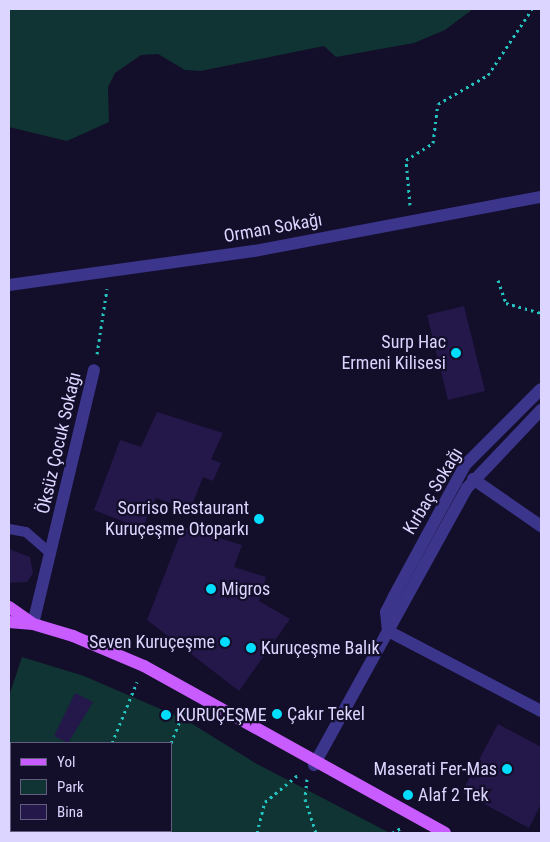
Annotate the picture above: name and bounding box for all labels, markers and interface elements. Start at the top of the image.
street label: Orman Sokağı [222,209,324,247]
place label: Surp Hac Ermeni Kilisesi [341,332,446,374]
marker: Surp Hac Ermeni Kilisesi [450,347,462,359]
street label: Öksüz Çocuk Sokağı [32,370,86,516]
street label: Kırbaç Sokağı [399,444,467,538]
place label: Sorriso Restaurant Kuruçeşme Otoparkı [105,498,249,540]
marker: Sorriso Restaurant Kuruçeşme Otoparkı [253,513,265,525]
place label: Migros [221,578,270,600]
marker: Migros [205,583,217,595]
place label: Seven Kuruçeşme [89,631,215,653]
marker: Seven Kuruçeşme [219,636,231,648]
place label: Kuruçeşme Balık [261,637,380,659]
marker: Kuruçeşme Balık [245,642,257,654]
place label: Çakır Tekel [287,703,365,725]
place label: KURUÇEŞME [176,704,267,726]
marker: Çakır Tekel [271,708,283,720]
marker: KURUÇEŞME [160,709,172,721]
legend [10,742,172,832]
text: Yol [57,753,75,771]
place label: Maserati Fer-Mas [374,758,497,780]
marker: Maserati Fer-Mas [501,763,513,775]
text: Park [57,778,84,796]
place label: Alaf 2 Tek [418,784,489,806]
marker: Alaf 2 Tek [402,789,414,801]
text: Bina [57,803,83,821]

